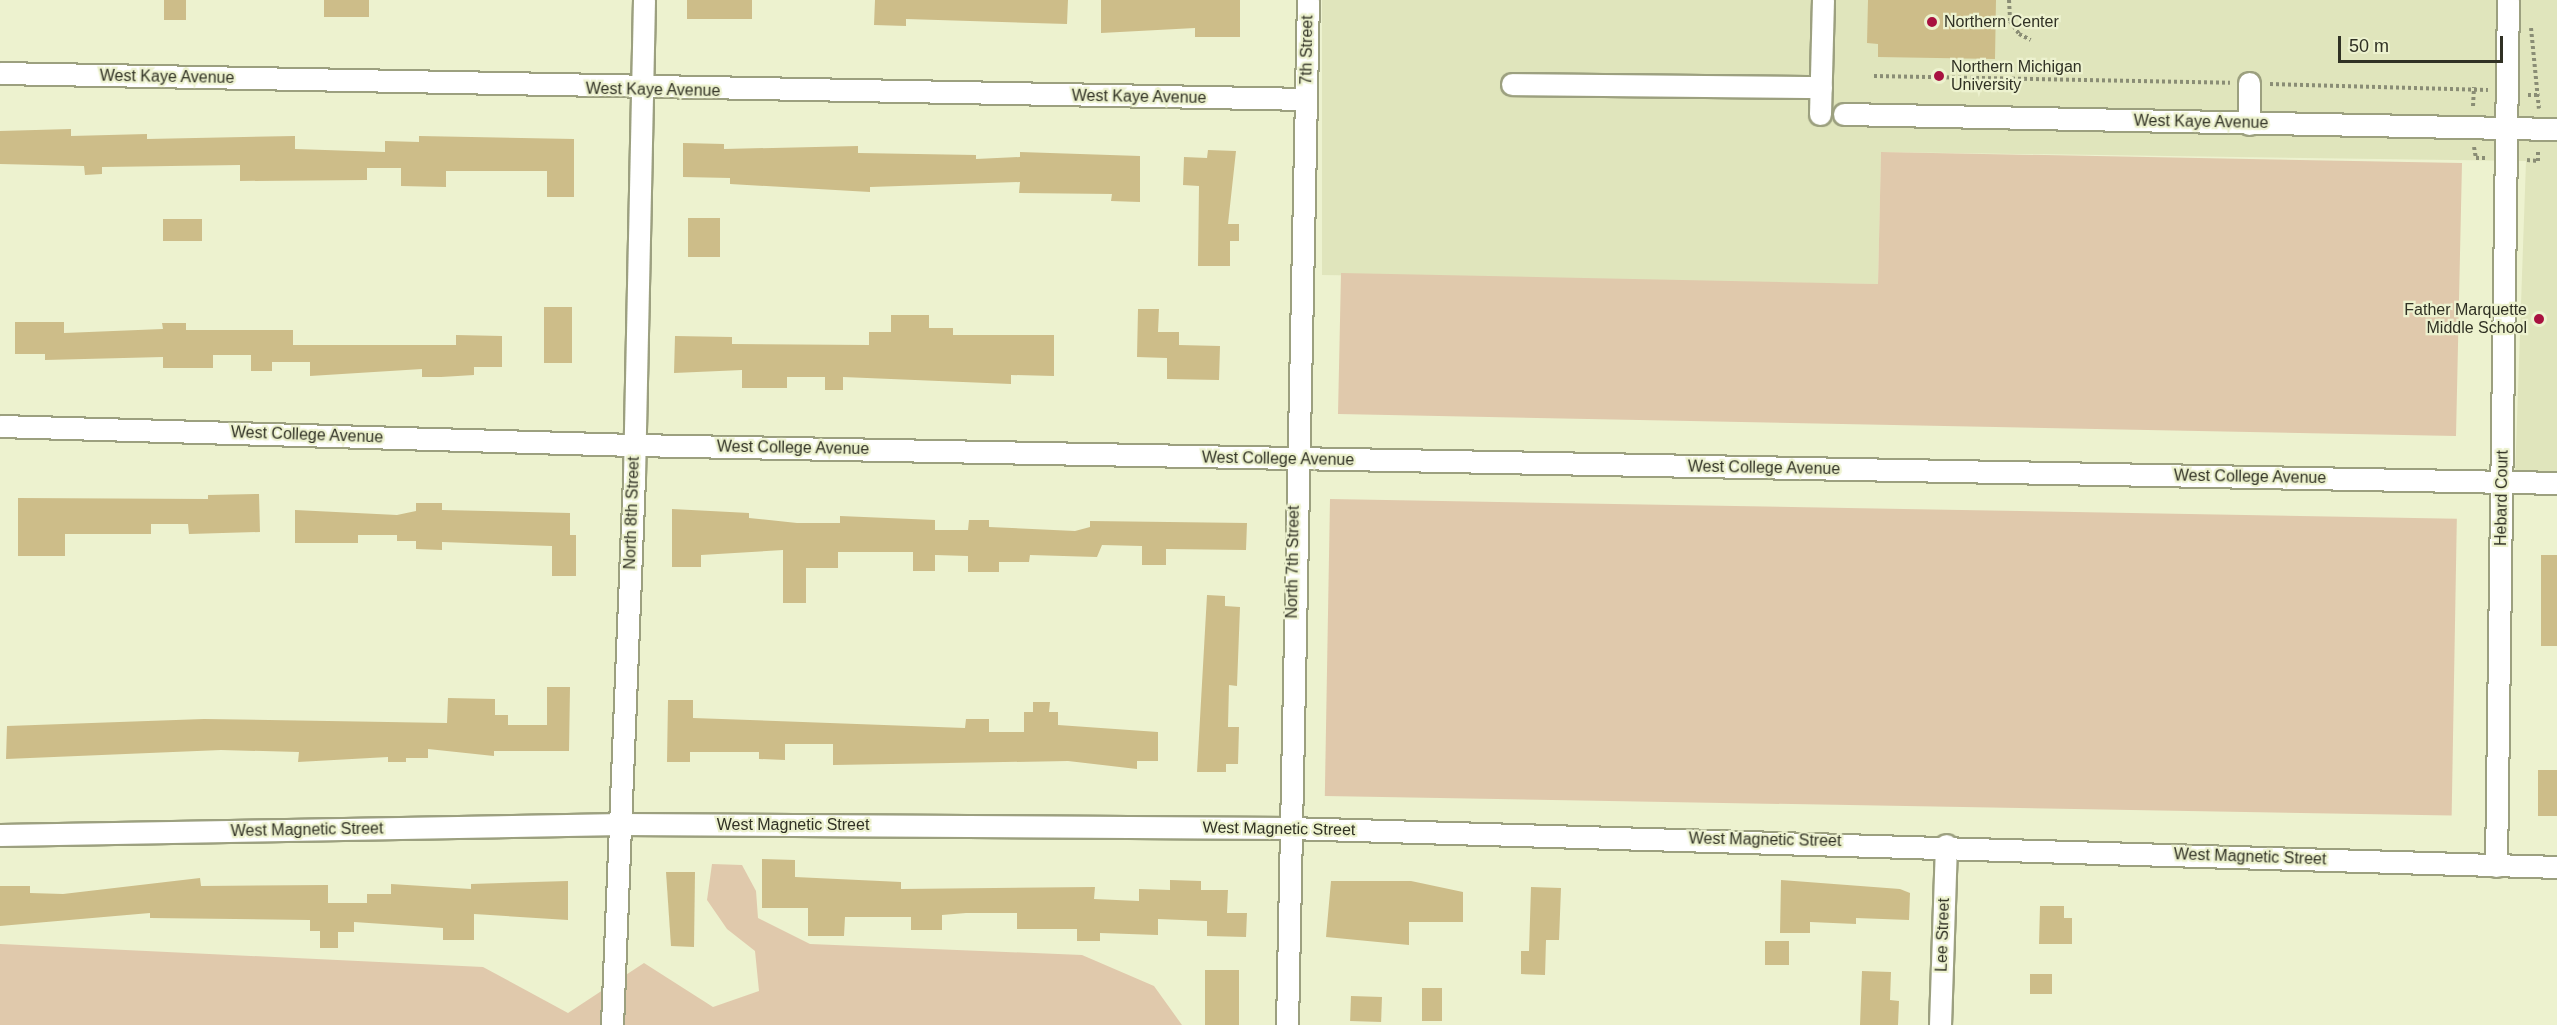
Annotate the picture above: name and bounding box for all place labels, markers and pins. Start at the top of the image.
place label: Northern Center [1944,12,2059,32]
marker: Northern Center [1925,15,1939,29]
place label: Northern Michigan University [1951,57,2082,95]
marker: Northern Michigan University [1932,69,1946,83]
place label: Father Marquette Middle School [2404,300,2527,338]
marker: Father Marquette Middle School [2532,312,2546,326]

